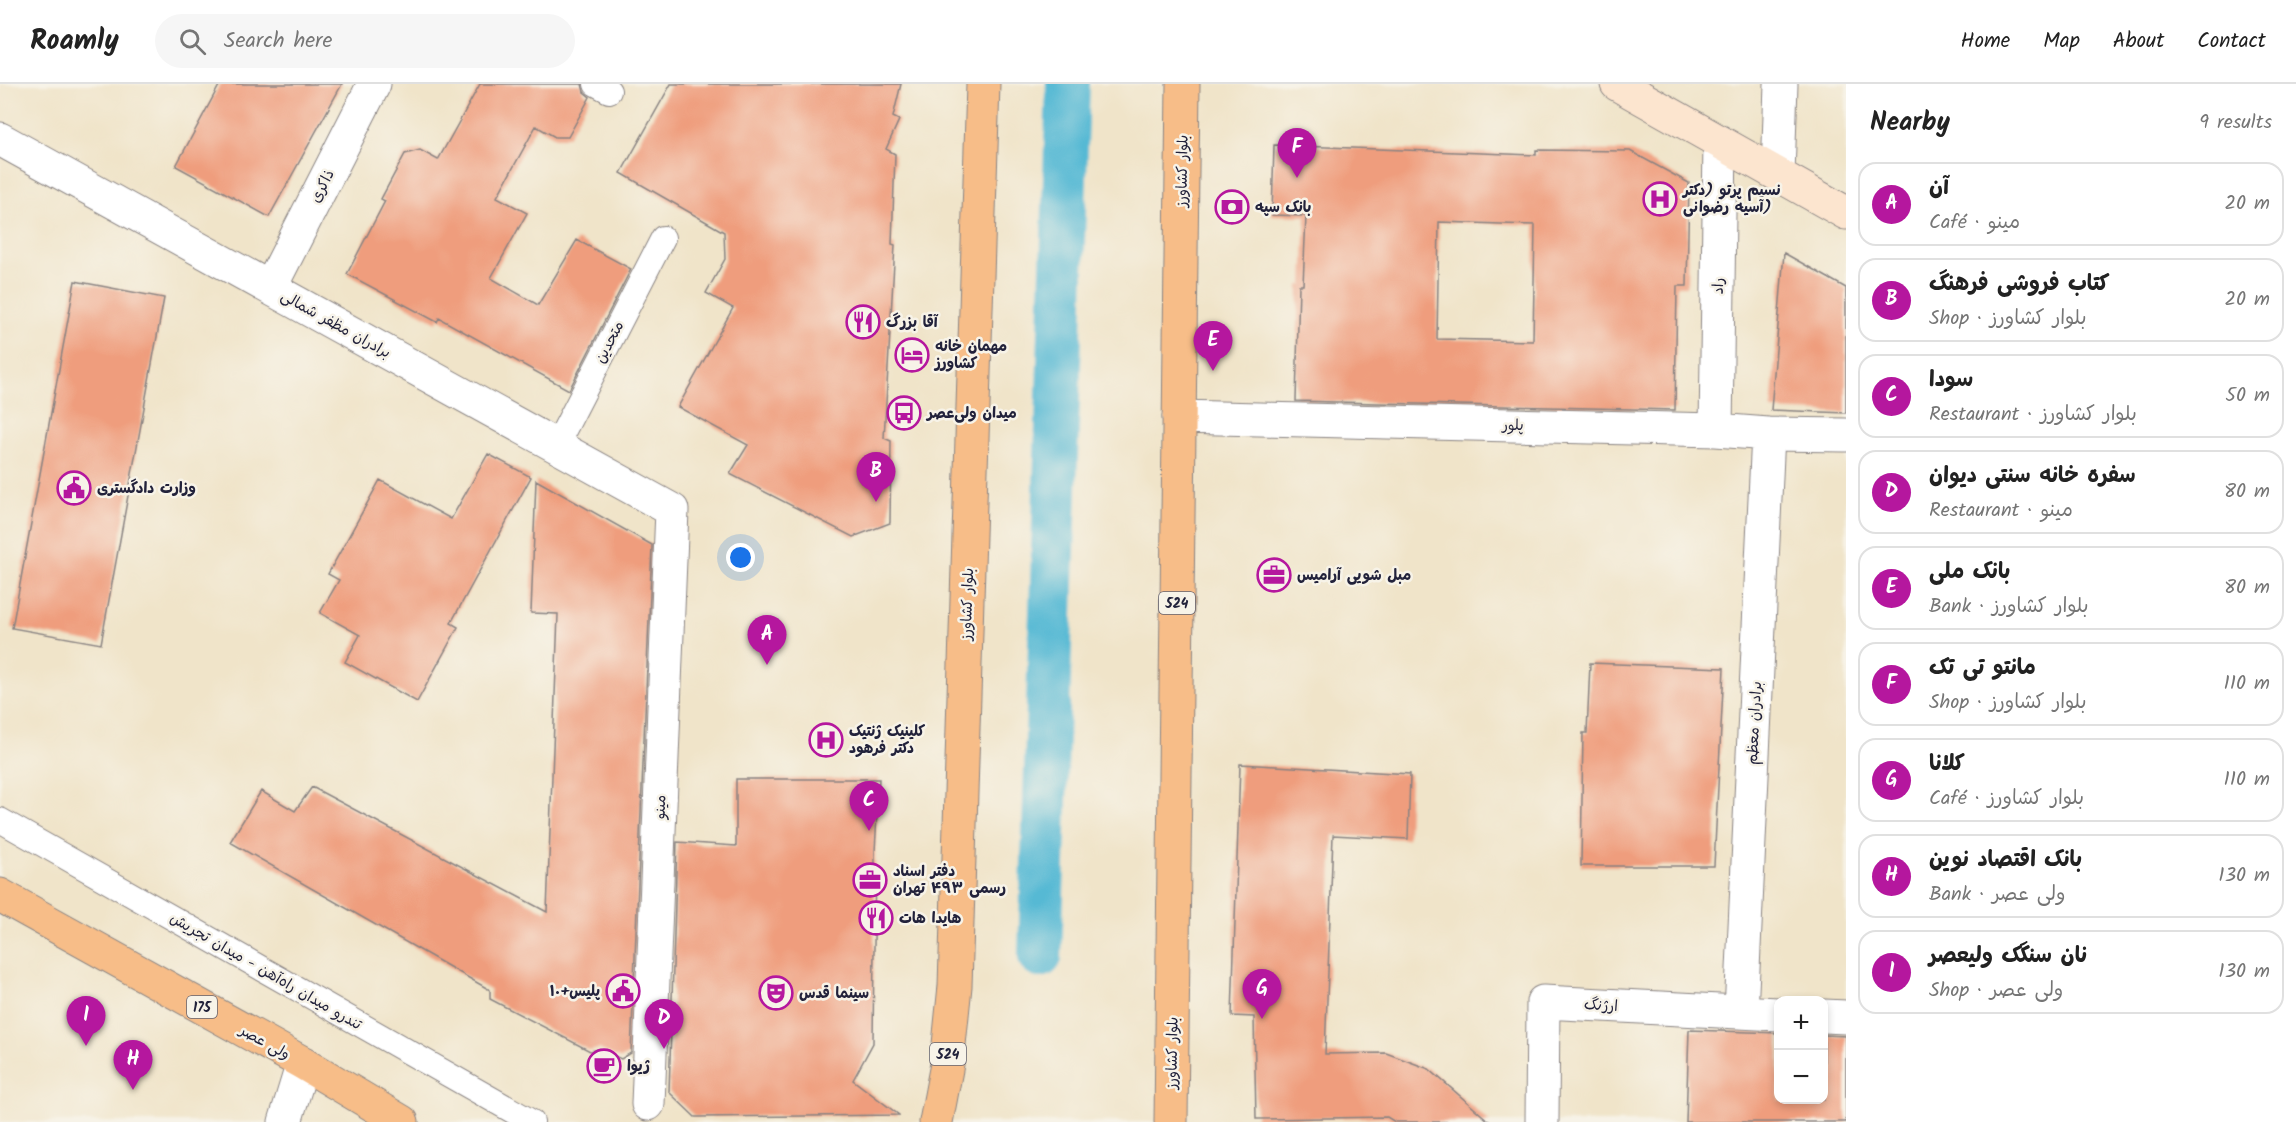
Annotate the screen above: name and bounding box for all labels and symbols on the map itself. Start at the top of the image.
pin: F [1278,128,1316,178]
street label: بلوار کشاورز [1170,135,1196,208]
street label: ذاکری [304,165,342,207]
place label: نسیم پرتو (دکتر آسیه رضوانی) [1681,179,1780,220]
hospital icon: نسیم پرتو (دکتر آسیه رضوانی) [1642,181,1678,217]
bank icon: بانک سپه [1214,189,1250,225]
place label: بانک سپه [1255,196,1311,220]
street label: راد [1707,277,1731,295]
street label: برادران مظفر شمالی [276,285,395,365]
restaurant icon: آقا بزرگ [845,304,881,340]
place label: آقا بزرگ [886,311,939,335]
street label: متحدین [589,317,631,368]
pin: E [1194,322,1232,371]
place label: مهمان خانه كشاورز [933,335,1007,376]
hotel icon: مهمان خانه كشاورز [894,337,930,373]
bus stop icon: میدان ولی‌عصر [886,395,922,431]
place label: میدان ولی‌عصر [925,402,1017,426]
street label: پلور [1501,414,1524,438]
pin: B [856,452,896,502]
public building icon: وزارت دادگستری [56,470,92,506]
place label: وزارت دادگستری [97,477,196,501]
your location [726,543,755,572]
office icon: مبل شویی آرامیس [1256,557,1292,593]
place label: مبل شویی آرامیس [1297,564,1411,588]
street label: بلوار کشاورز [955,567,981,642]
road number: 524 [1159,592,1195,614]
pin: A [748,616,786,665]
street label: برادران معظم [1741,681,1769,766]
place label: کلینیک ژنتیک دکتر فرهود [849,720,926,761]
hospital icon: کلینیک ژنتیک دکتر فرهود [808,722,844,758]
pin: C [850,782,888,831]
street label: مینو [649,794,673,821]
place label: دفتر اسناد رسمی ۴۹۳ تهران [893,860,1006,901]
office icon: دفتر اسناد رسمی ۴۹۳ تهران [852,862,888,898]
restaurant icon: هایدا هات [858,900,894,936]
street label: تندرو میدان راه‌آهن - میدان تجریش [165,907,366,1037]
place label: هایدا هات [899,907,961,931]
pin: G [1242,970,1282,1019]
public building icon: پلیس+۱۰ [605,973,641,1009]
theatre icon: سینما قدس [758,975,794,1011]
place label: پلیس+۱۰ [550,980,601,1004]
place label: سینما قدس [799,982,869,1006]
street label: ارژنگ [1583,993,1619,1019]
pin: I [66,996,106,1046]
road number: 175 [187,996,217,1018]
pin: D [644,1000,684,1049]
street label: بلوار کشاورز [1160,1017,1186,1090]
street label: ولی عصر [233,1018,294,1067]
pin: H [114,1040,152,1090]
road number: 524 [930,1043,966,1065]
cafe icon: ژیوا [586,1048,622,1084]
place label: ژیوا [627,1055,650,1079]

